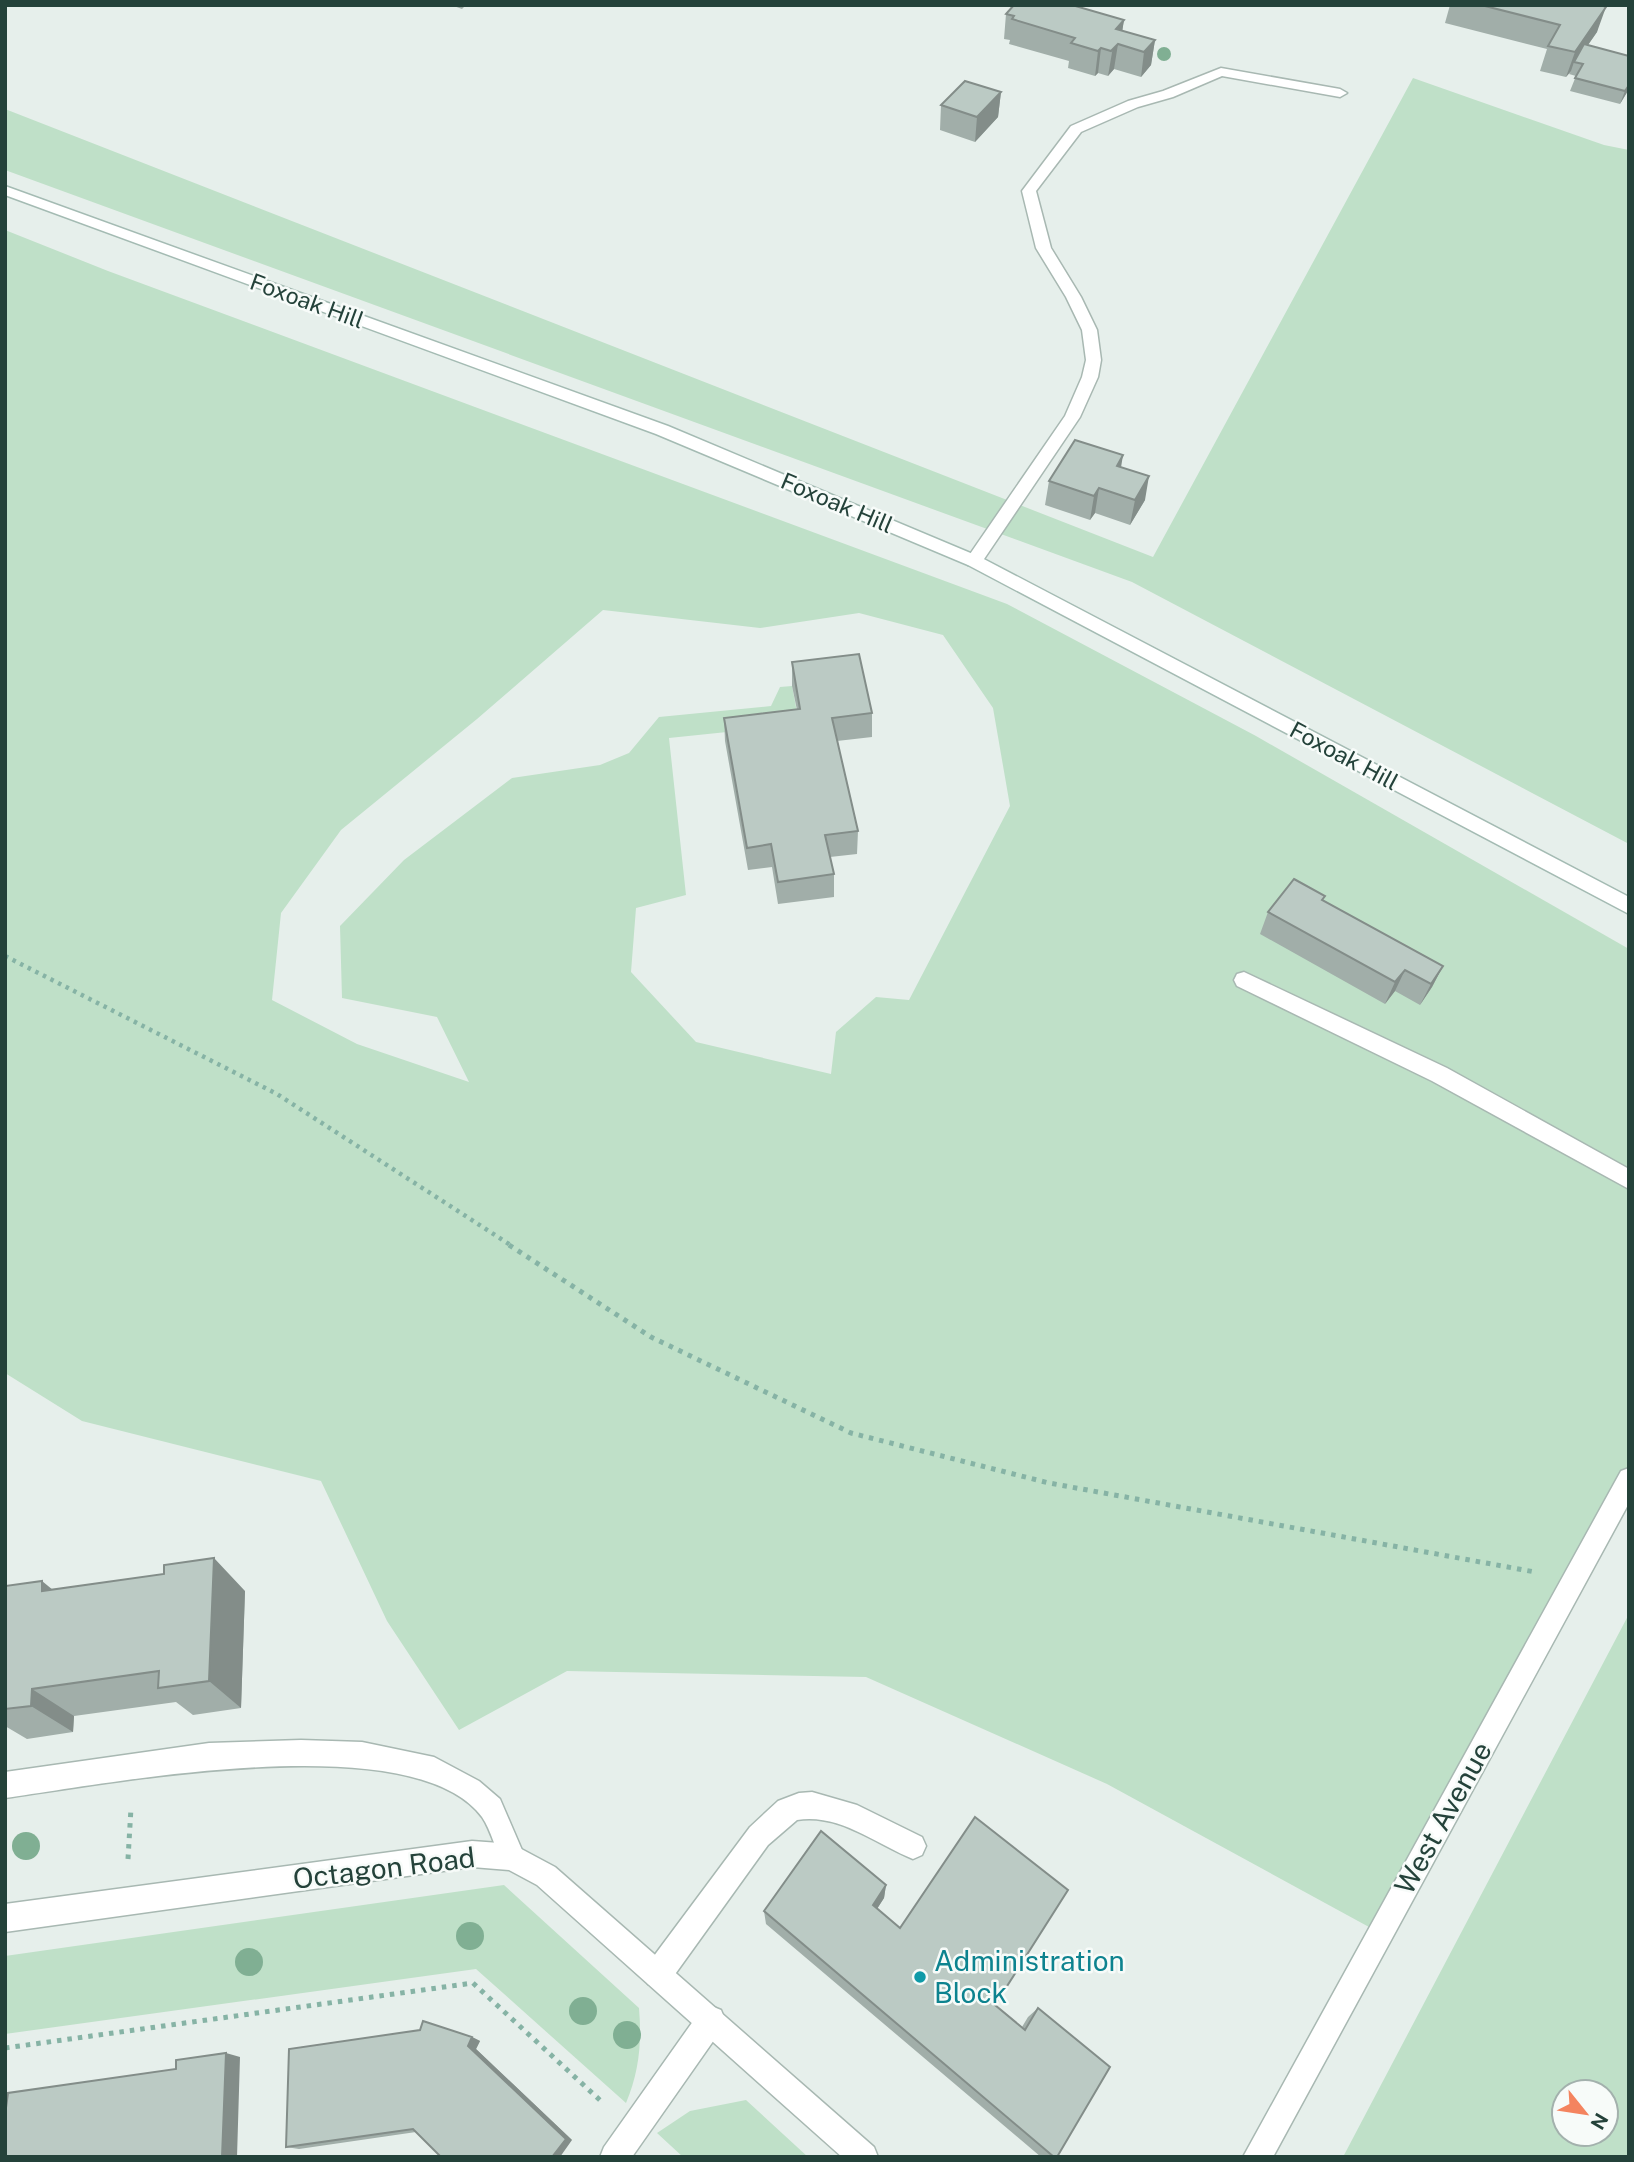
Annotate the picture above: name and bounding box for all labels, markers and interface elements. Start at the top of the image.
street label: Foxoak Hill [247,267,368,334]
street label: Foxoak Hill [777,467,897,538]
street label: Foxoak Hill [1285,716,1403,795]
street label: West Avenue [1387,1736,1498,1900]
street label: Octagon Road [291,1840,477,1895]
place label: Administration Block [934,1944,1125,2009]
marker: Administration Block [912,1969,928,1985]
north arrow [1550,2078,1620,2148]
text: N [1586,2110,1613,2133]

